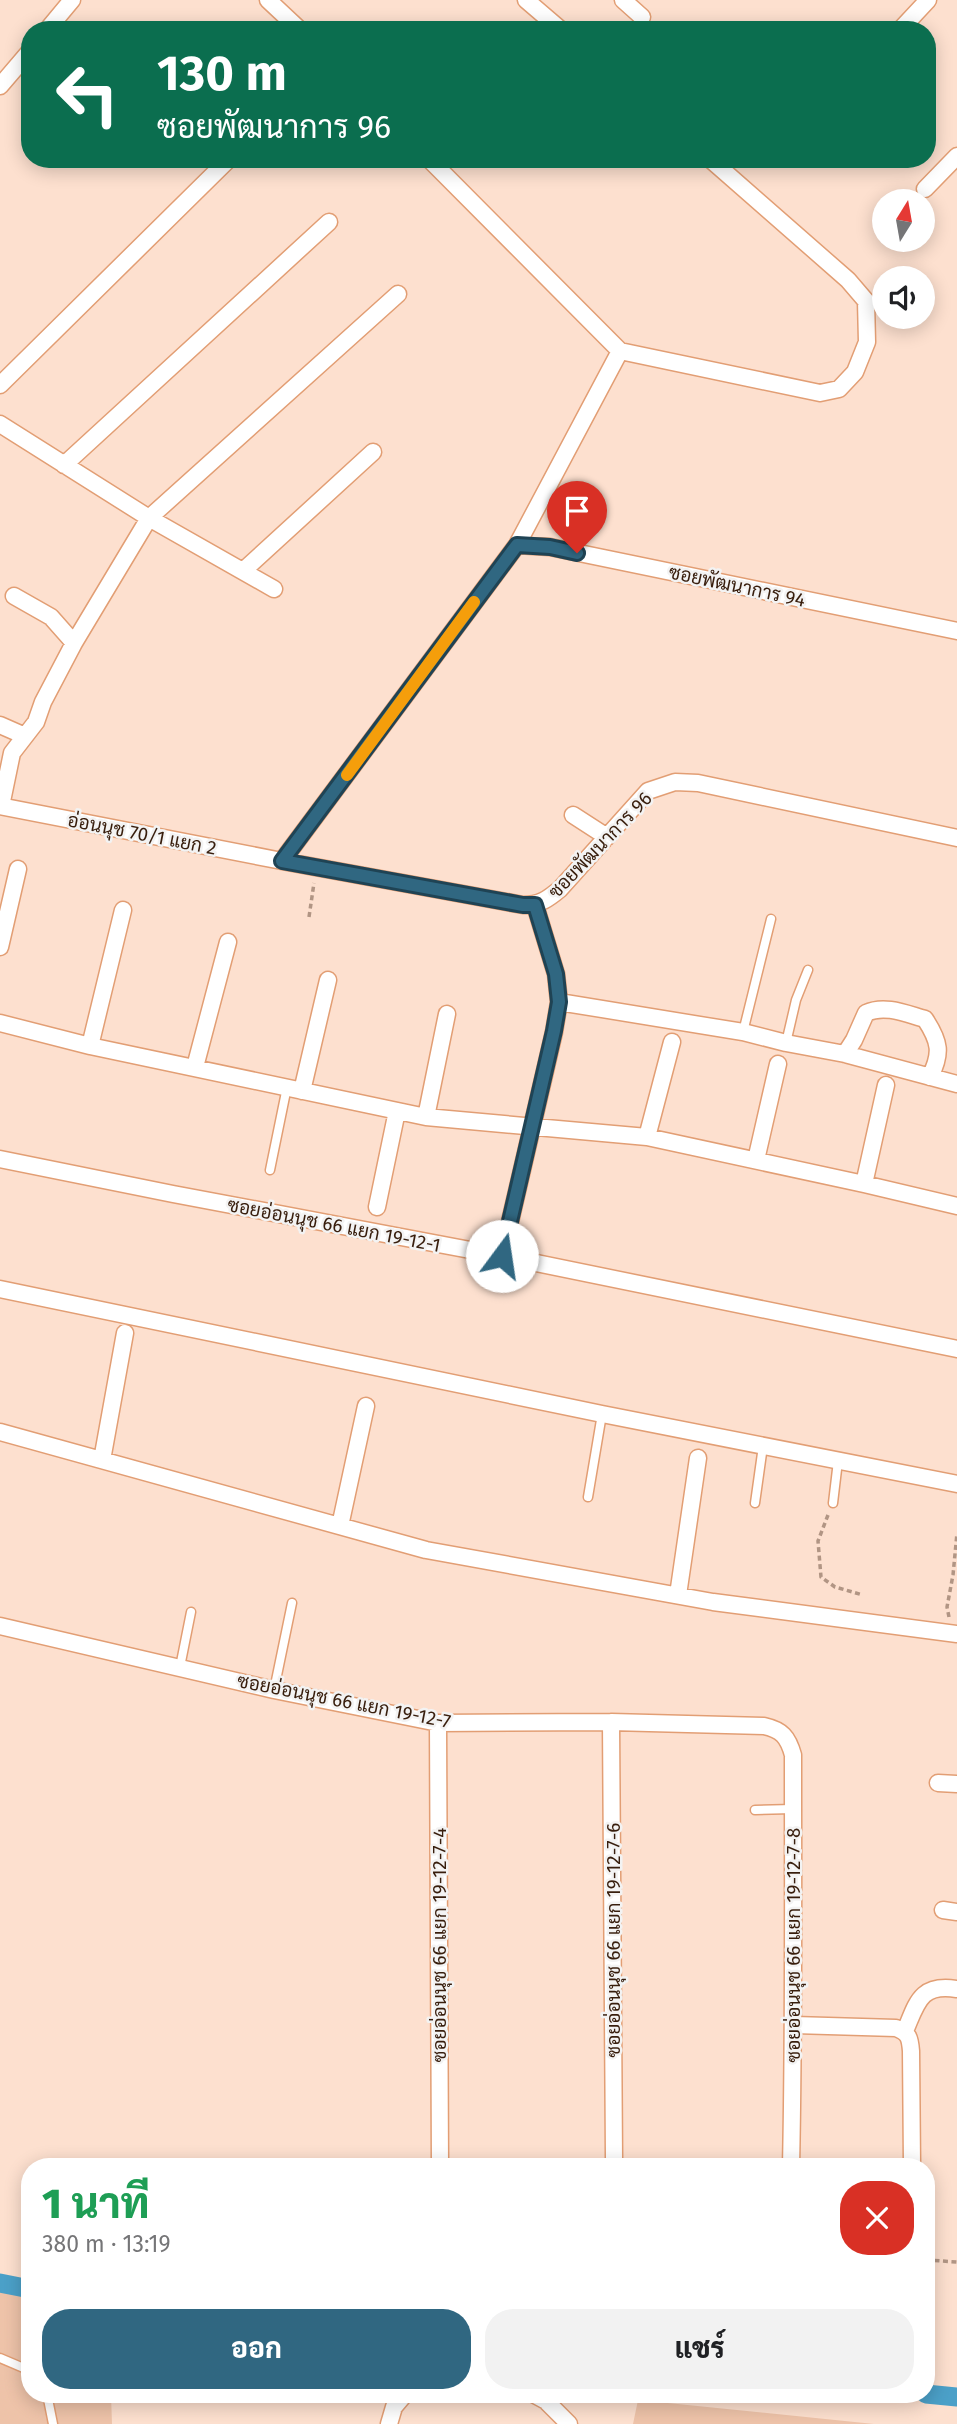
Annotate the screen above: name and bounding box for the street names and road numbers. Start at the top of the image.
street label: ซอยพัฒนาการ 94 [667,560,807,612]
street label: ซอยพัฒนาการ 96 [543,787,657,903]
street label: อ่อนนุช 70/1 แยก 2 [65,808,218,861]
street label: ซอยอ่อนนุช 66 แยก 19-12-1 [225,1193,443,1258]
street label: ซอยอ่อนนุช 66 แยก 19-12-7 [235,1669,453,1734]
street label: ซอยอ่อนนุช 66 แยก 19-12-7-6 [602,1823,626,2057]
street label: ซอยอ่อนนุช 66 แยก 19-12-7-8 [782,1827,806,2063]
street label: ซอยอ่อนนุช 66 แยก 19-12-7-4 [428,1828,452,2062]

